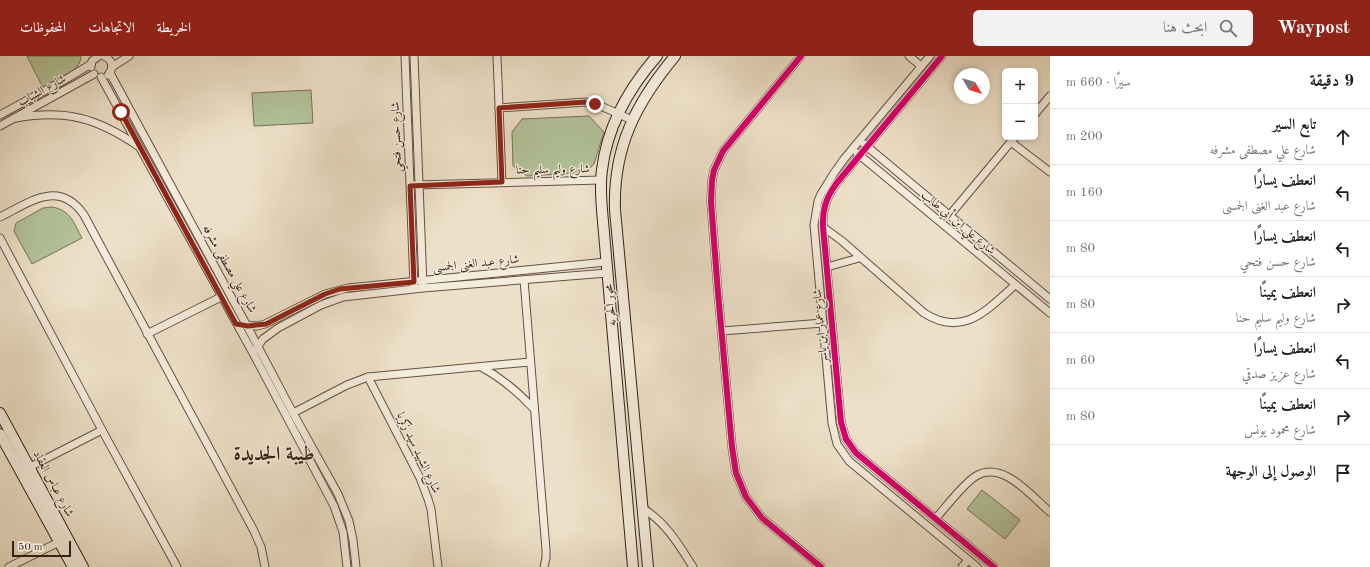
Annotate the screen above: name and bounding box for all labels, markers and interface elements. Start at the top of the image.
search box [973,10,1253,46]
icon: search [1217,17,1239,39]
text: Waypost [1277,19,1350,38]
text: المحفوظات [20,21,66,35]
text: الاتجاهات [88,21,135,35]
text: الخريطة [157,21,191,35]
text: ابحث هنا [1163,21,1207,36]
north arrow [954,68,990,104]
map controls [1002,68,1038,140]
button: + [1002,68,1038,104]
street label: شارع الشباب [16,73,70,112]
text: 9 دقيقة [1310,73,1354,90]
text: سيرًا · 660 m [1066,76,1131,89]
route end [586,95,604,113]
street label: شارع حسن فتحي [390,101,409,172]
route start [112,103,130,121]
button: − [1002,104,1038,140]
text: تابع السير [1273,118,1316,133]
icon: ahead [1332,126,1354,148]
text: 200 m [1066,130,1103,143]
text: شارع علي مصطفى مشرفه [1210,144,1316,157]
street label: شارع وليم سليم حنا [516,163,590,182]
text: انعطف يسارًا [1254,174,1316,189]
icon: left [1332,182,1354,204]
street label: شارع علي ابن أبي طالب [916,186,999,261]
text: 160 m [1066,186,1103,199]
text: شارع عبد الغنى الجمسى [1222,200,1316,213]
street label: شارع علي مصطفى مشرفه [196,223,258,317]
text: انعطف يسارًا [1254,230,1316,245]
icon: left [1332,238,1354,260]
text: 80 m [1066,242,1095,255]
street label: شارع عبد الغنى الجمسى [432,253,520,278]
text: شارع حسن فتحي [1240,256,1316,269]
street label: محور الحريه [603,283,620,327]
text: انعطف يمينًا [1260,286,1316,301]
street label: شارع عمار ابن ياسر [812,288,834,366]
icon: right [1332,294,1354,316]
text: 80 m [1066,298,1095,311]
text: شارع وليم سليم حنا [1236,312,1316,325]
text: انعطف يسارًا [1254,342,1316,357]
icon: left [1332,350,1354,372]
text: 60 m [1066,354,1095,367]
text: شارع عزيز صدقي [1242,368,1316,381]
text: انعطف يمينًا [1260,398,1316,413]
icon: right [1332,406,1354,428]
street label: شارع الشهيد سيد زكريا [390,410,444,497]
text: 80 m [1066,410,1095,423]
text: شارع محمود يونس [1244,424,1316,437]
district label: طيبة الجديدة [233,444,315,465]
street label: شارع عباس العقاد [27,449,75,521]
icon: arrive [1332,462,1354,484]
text: الوصول إلى الوجهة [1225,465,1316,480]
scale bar [12,539,71,558]
text: 50 m [18,542,43,553]

